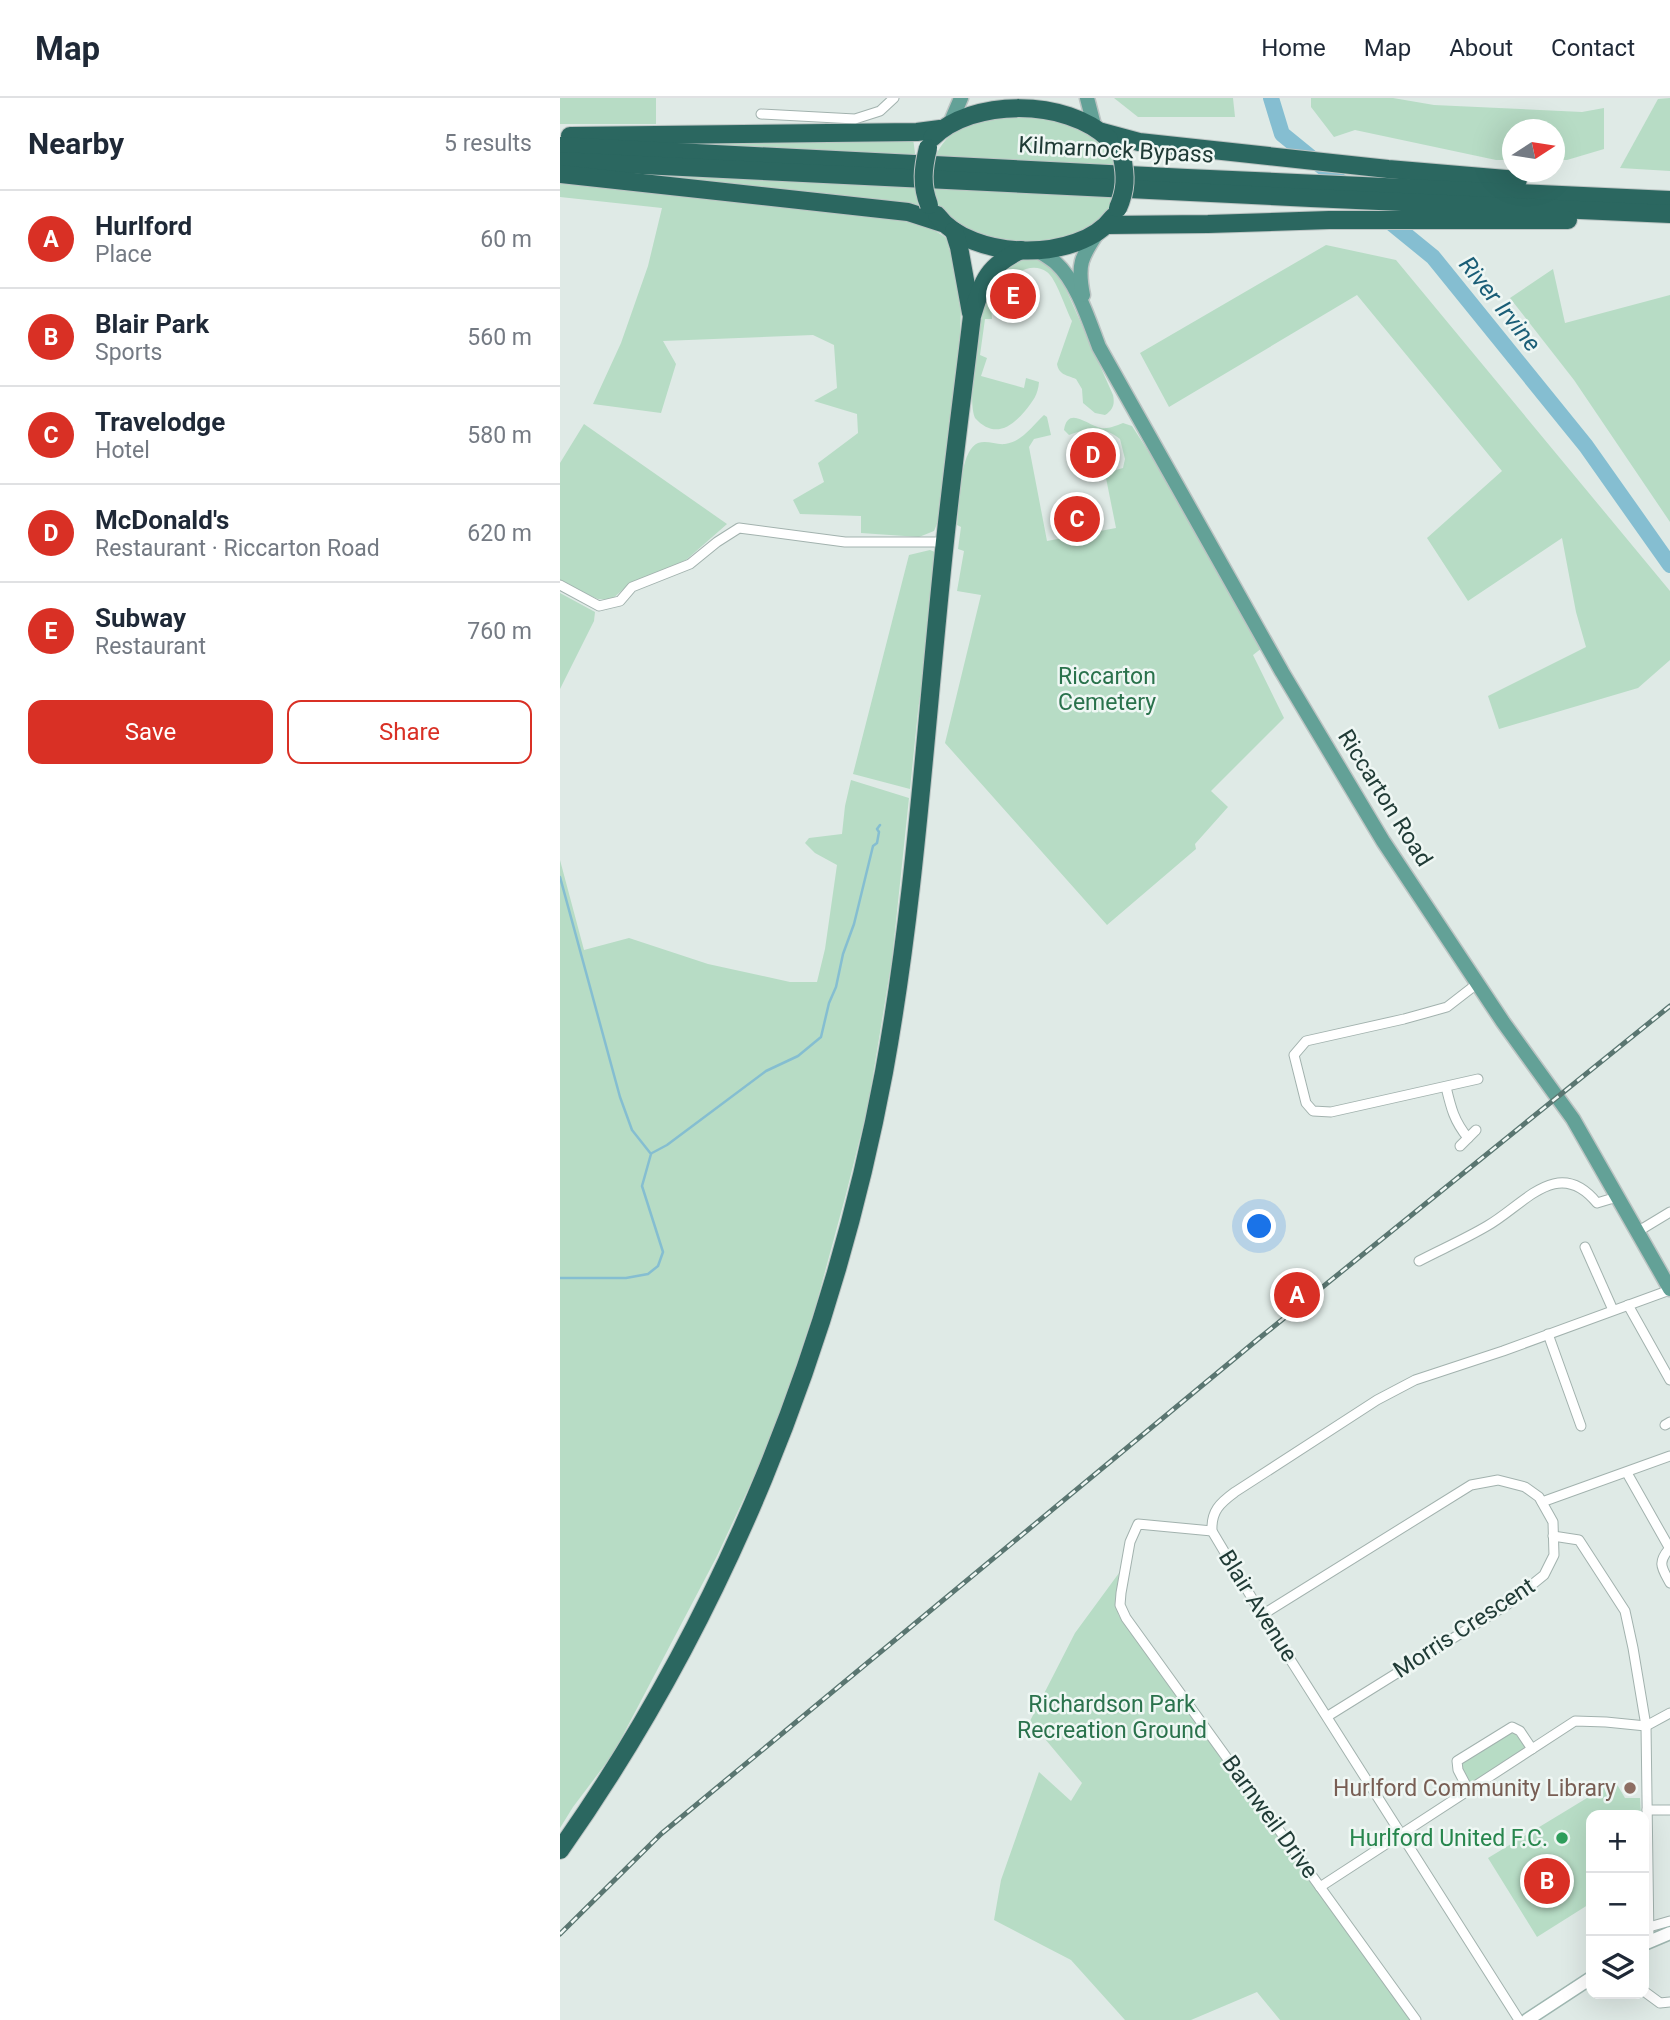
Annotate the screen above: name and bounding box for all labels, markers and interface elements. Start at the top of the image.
text: Map [35,29,100,68]
text: Home [1261,34,1326,62]
text: Map [1364,34,1411,62]
text: About [1449,34,1513,62]
text: Contact [1551,34,1635,62]
north arrow [1502,119,1565,182]
text: Nearby [28,126,124,161]
text: 5 results [444,130,532,157]
street label: Kilmarnock Bypass [1018,131,1214,169]
text: Hurlford [95,211,192,241]
text: A [43,226,59,253]
text: 60 m [480,226,532,253]
text: Place [95,241,152,268]
water label: River Irvine [1453,251,1547,357]
pin: E [990,270,1036,322]
text: Blair Park [95,309,209,339]
text: B [44,324,58,351]
text: 560 m [467,324,532,351]
text: Sports [95,339,162,366]
text: Travelodge [95,407,225,437]
text: C [43,422,59,449]
text: 580 m [467,422,532,449]
pin: D [1070,429,1116,481]
text: Hotel [95,437,150,464]
pin: C [1054,493,1100,545]
text: McDonald's [95,505,229,535]
text: D [44,520,58,547]
text: 620 m [467,520,532,547]
text: Restaurant · Riccarton Road [95,535,380,562]
text: Subway [95,603,186,633]
text: E [45,618,57,645]
text: 760 m [467,618,532,645]
text: Restaurant [95,633,206,660]
park label: Riccarton Cemetery [1058,663,1156,716]
button: Save [28,700,273,764]
button: Share [287,700,532,764]
street label: Riccarton Road [1332,725,1438,871]
your location [1242,1209,1276,1243]
pin: A [1274,1269,1320,1321]
street label: Blair Avenue [1213,1545,1303,1667]
street label: Morris Crescent [1388,1572,1540,1684]
park label: Richardson Park Recreation Ground [1017,1691,1207,1744]
street label: Barnweil Drive [1216,1750,1324,1884]
place label: Hurlford Community Library [1333,1775,1616,1802]
marker: Hurlford Community Library [1622,1780,1638,1796]
map controls [1586,1810,1649,1999]
button: + [1586,1810,1649,1873]
place label: Hurlford United F.C. [1349,1825,1548,1852]
marker: Hurlford United F.C. [1554,1830,1570,1846]
pin: B [1524,1855,1570,1907]
button: − [1586,1873,1649,1936]
button: layers [1586,1936,1649,1999]

